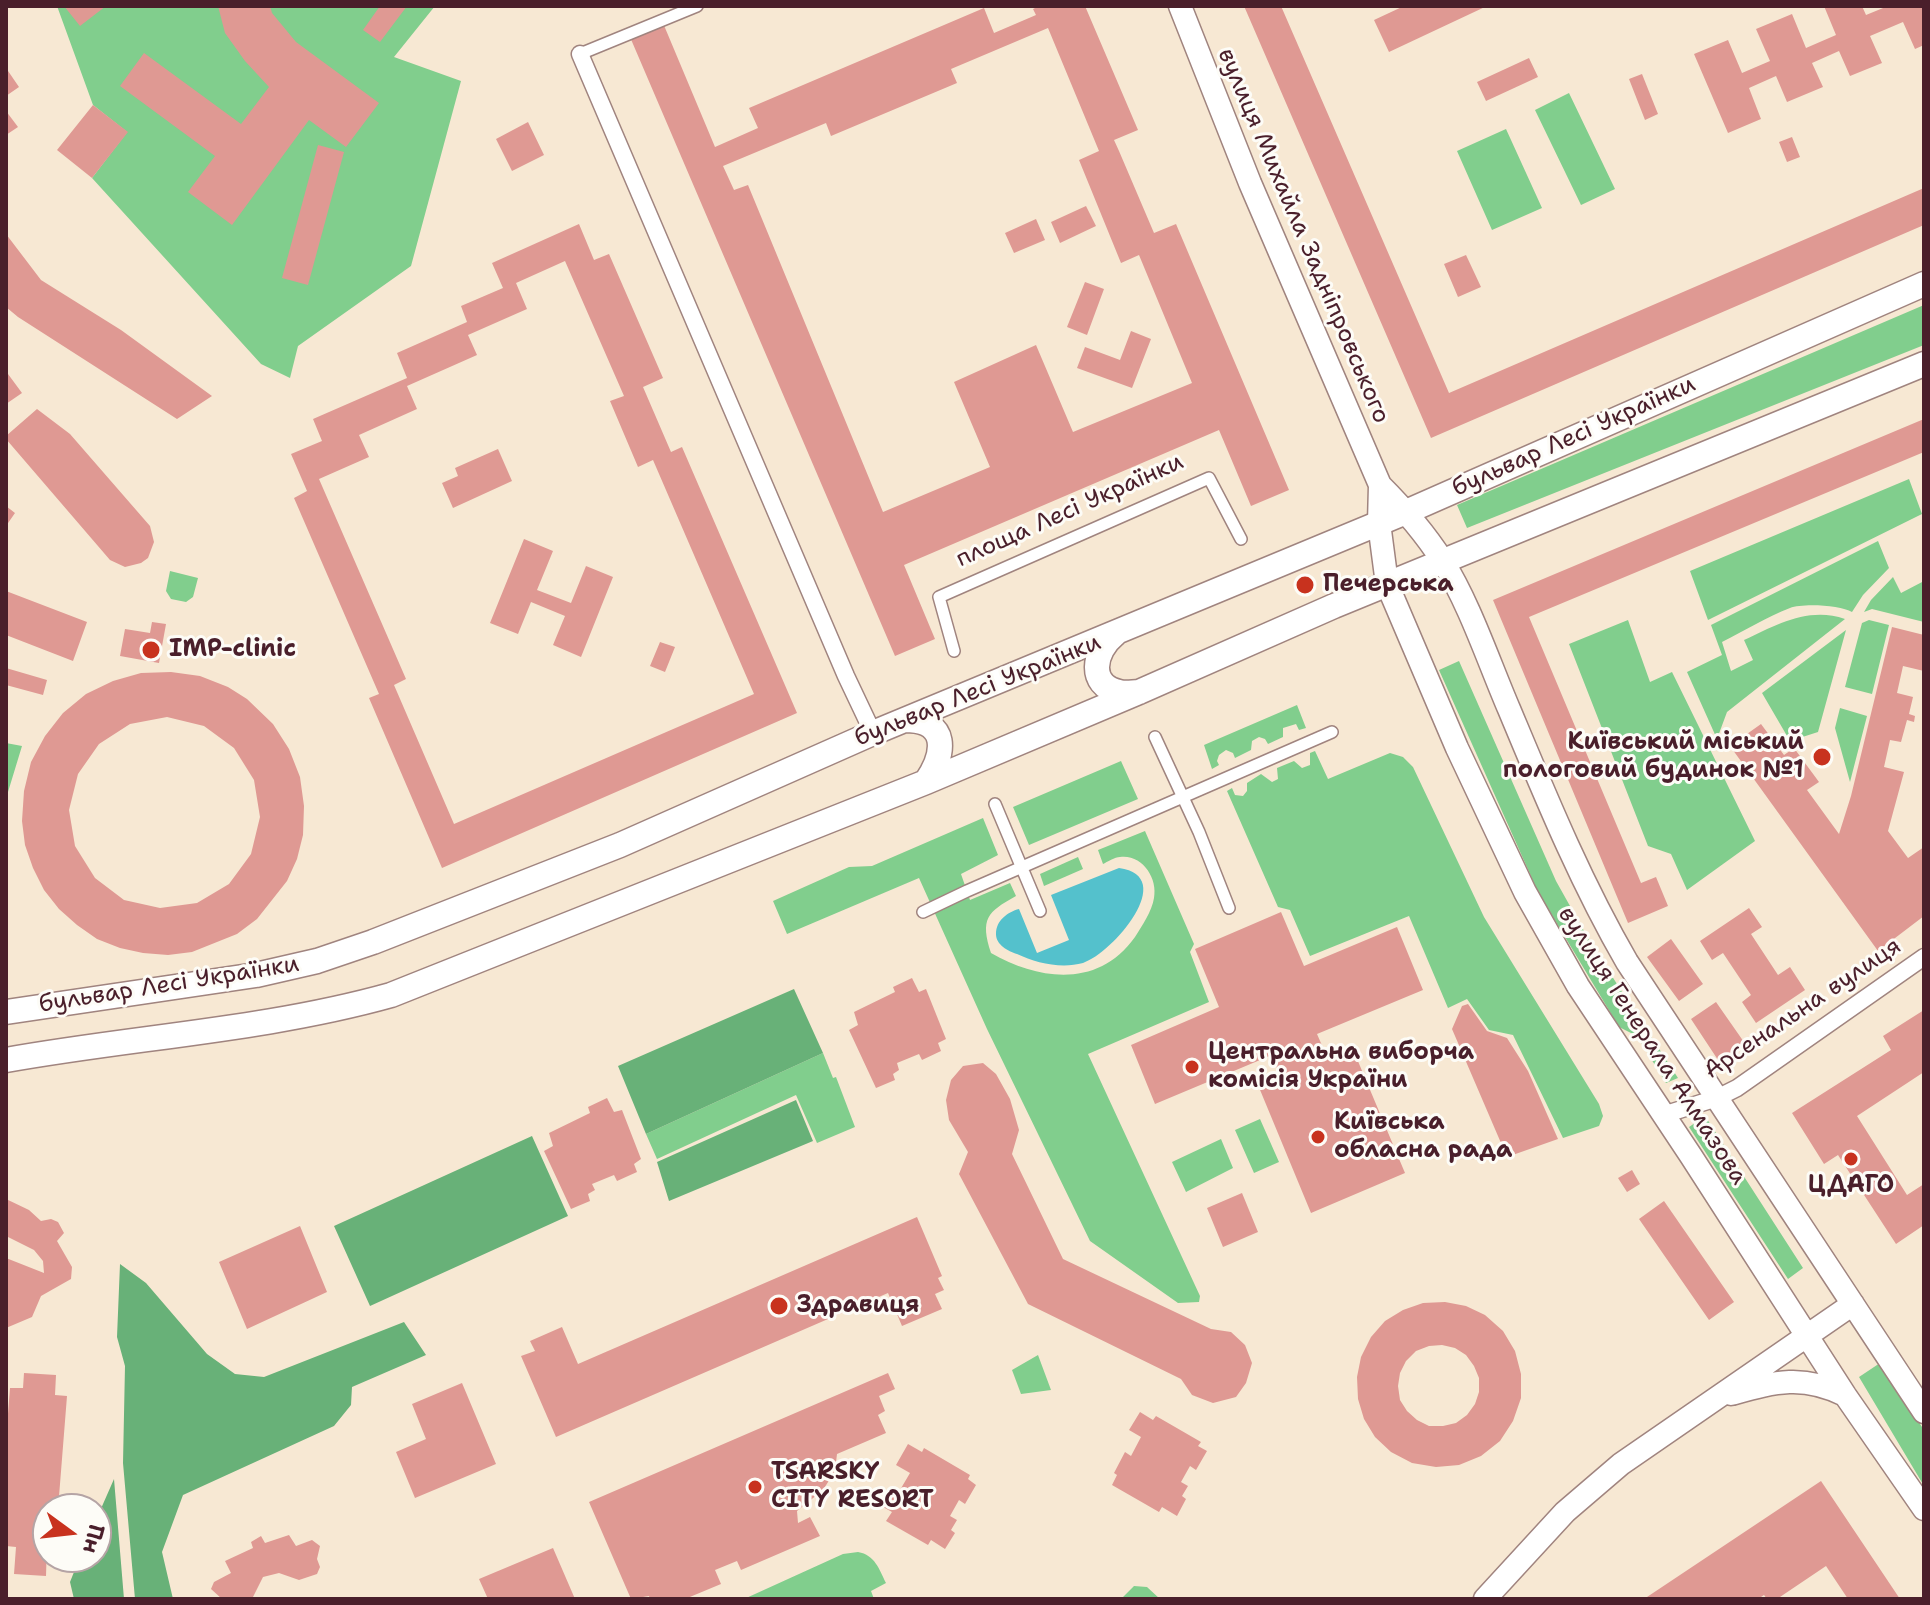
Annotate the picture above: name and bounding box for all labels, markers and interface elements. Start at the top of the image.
street label: вулиця Михайла Задніпровського [1211,44,1395,428]
street label: бульвар Лесі Українки [1448,370,1700,504]
street label: площа Лесі Українки [952,448,1188,574]
place label: Печерська [1323,571,1454,599]
marker: Печерська [1294,574,1316,596]
street label: бульвар Лесі Українки [851,628,1105,754]
place label: IMP-clinic [169,636,296,664]
marker: IMP-clinic [140,639,162,661]
place label: Київський міський пологовий будинок №1 [1502,729,1804,785]
marker: Київський міський пологовий будинок №1 [1811,746,1833,768]
street label: вулиця Генерала Алмазова [1551,902,1753,1190]
street label: Арсенальна вулиця [1699,932,1907,1086]
street label: бульвар Лесі Українки [37,950,301,1020]
place label: Центральна виборча комісія України [1208,1039,1474,1095]
marker: Центральна виборча комісія України [1183,1058,1201,1076]
place label: Київська обласна рада [1334,1109,1512,1165]
marker: Київська обласна рада [1309,1128,1327,1146]
marker: ЦДАГО [1842,1150,1860,1168]
place label: ЦДАГО [1808,1172,1894,1200]
place label: Здравиця [797,1292,919,1320]
marker: Здравиця [768,1295,790,1317]
place label: TSARSKY CITY RESORT [771,1459,934,1515]
marker: TSARSKY CITY RESORT [746,1478,764,1496]
north arrow [32,1493,112,1573]
text: Пн [76,1521,112,1557]

